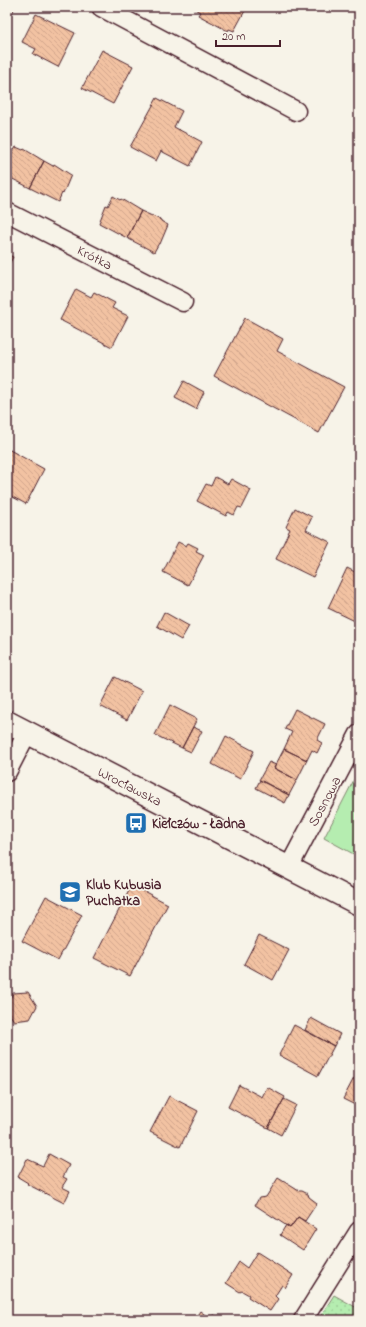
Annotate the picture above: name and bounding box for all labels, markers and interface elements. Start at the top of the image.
scale bar [216,22,280,48]
text: 20 m [222,28,245,46]
street label: Krótka [73,241,115,276]
street label: Wrocławska [94,762,165,812]
street label: Sosnowa [303,773,347,831]
bus stop icon: Kiełczów – Ładna [123,810,149,836]
place label: Kiełczów – Ładna [152,814,246,835]
place label: Klub Kubusia Puchatka [86,875,162,912]
school or university icon: Klub Kubusia Puchatka [57,879,83,905]

